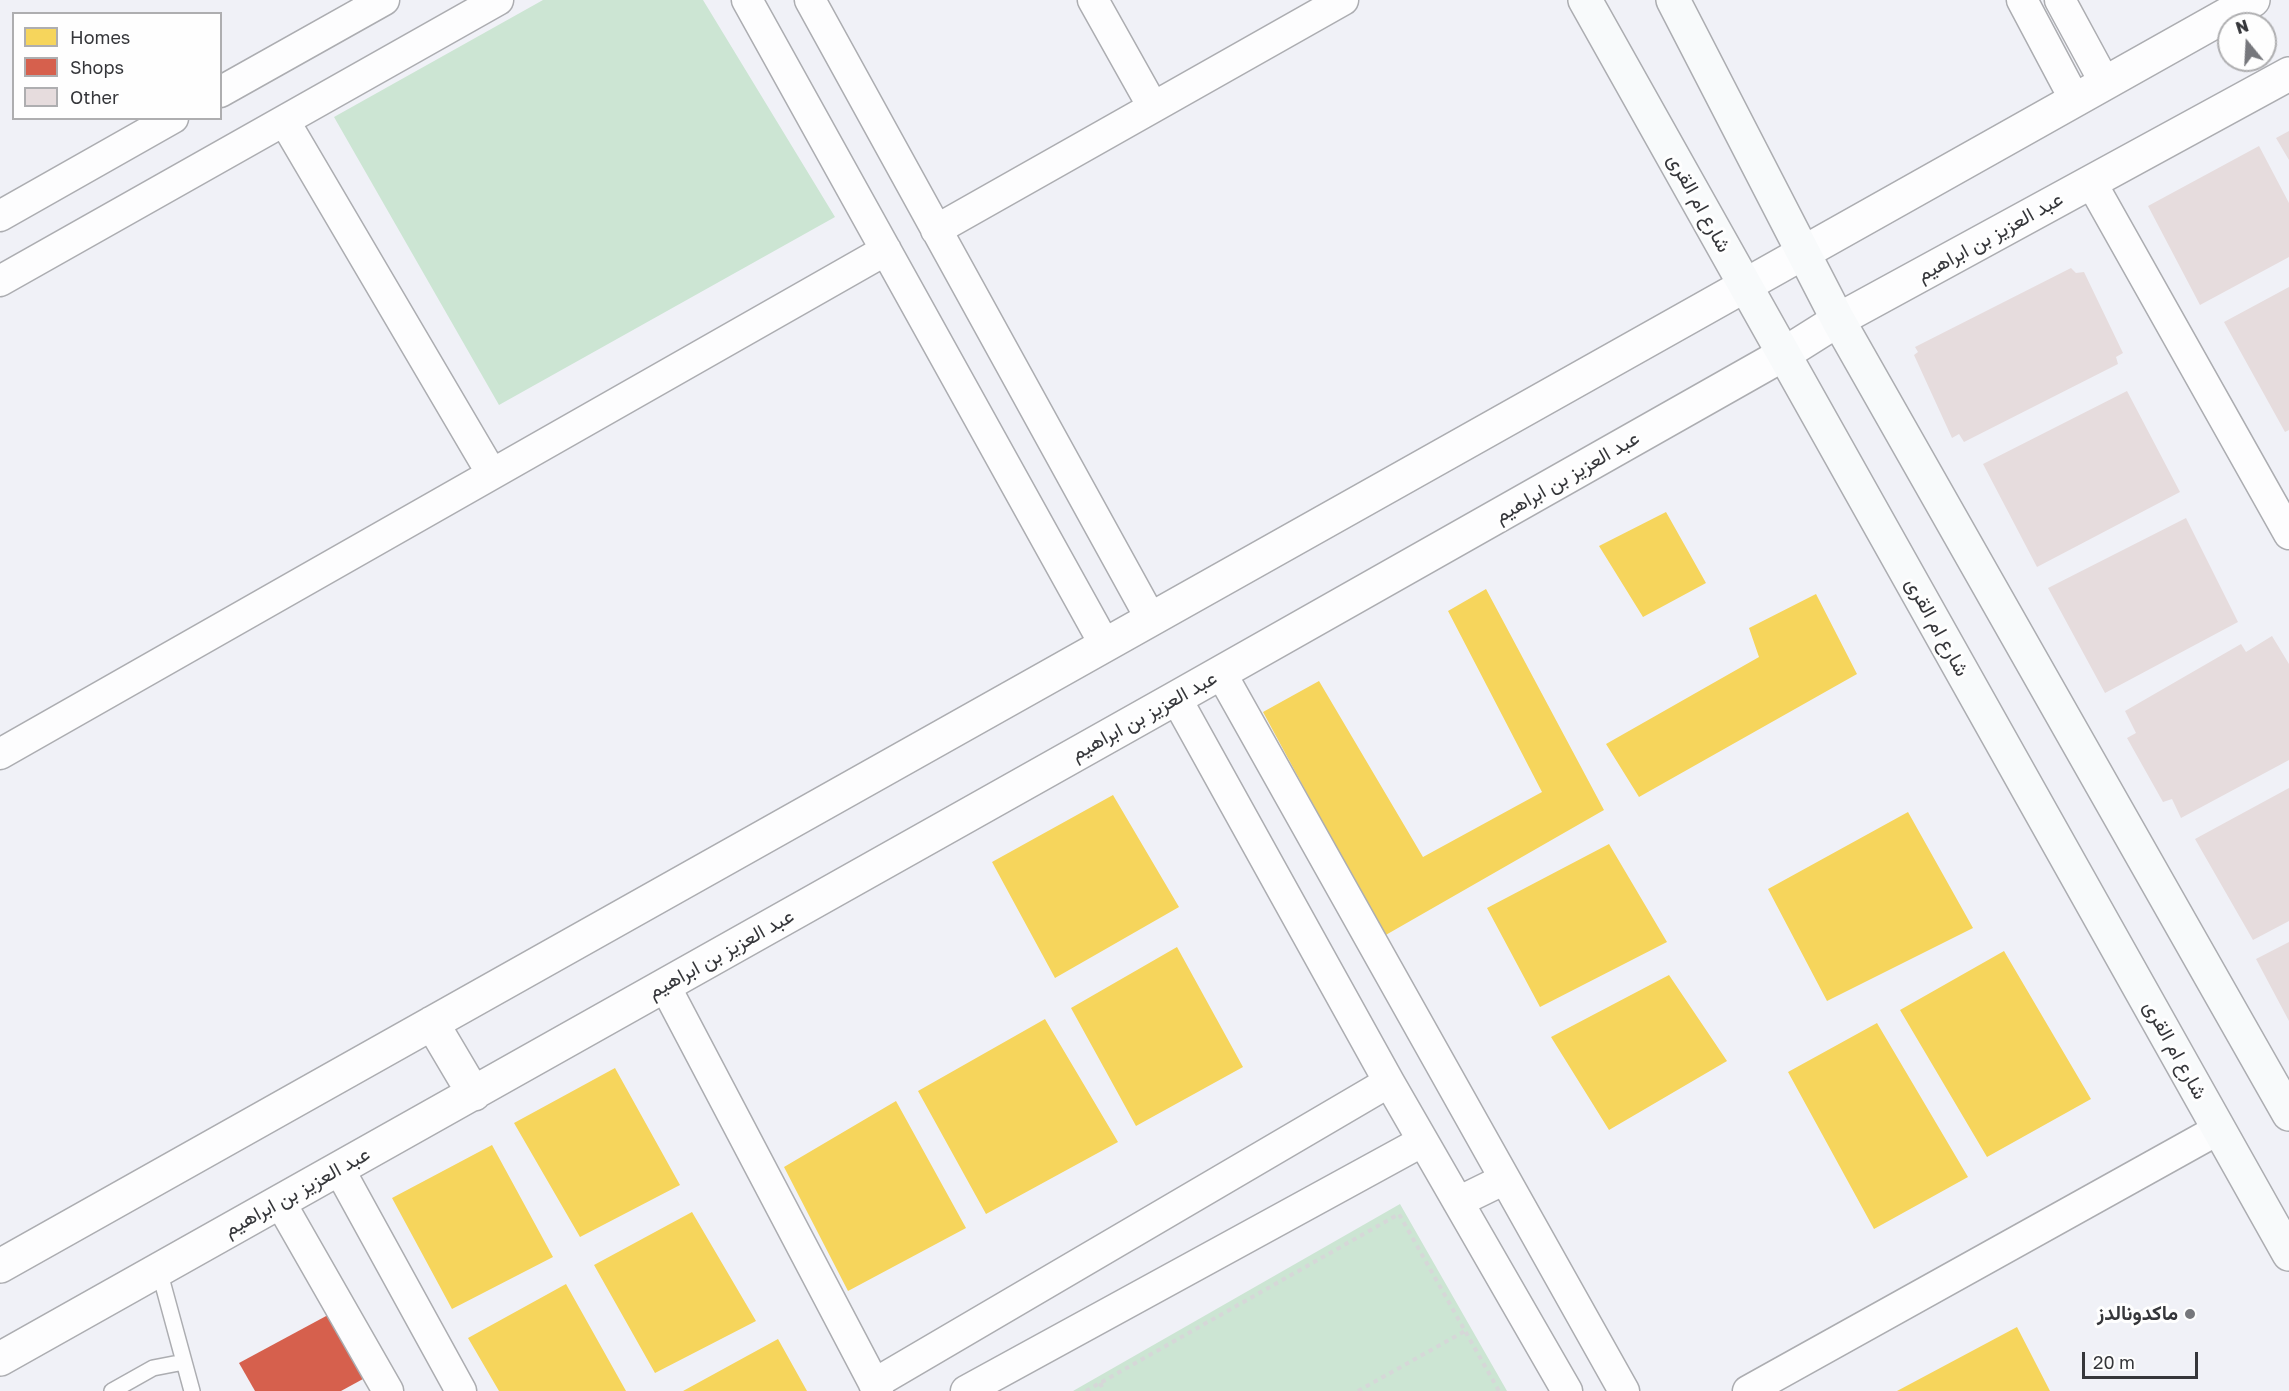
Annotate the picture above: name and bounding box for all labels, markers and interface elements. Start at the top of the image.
legend [12,12,222,120]
north arrow [2217,12,2277,72]
text: N [2233,15,2251,38]
text: Homes [70,26,130,48]
text: Shops [70,56,124,78]
text: Other [70,86,119,108]
street label: شارع ام القرى [1662,150,1736,256]
street label: عبد العزيز بن ابراهيم [1913,187,2067,287]
street label: عبد العزيز بن ابراهيم [1490,426,1644,528]
street label: شارع ام القرى [1900,574,1974,680]
street label: عبد العزيز بن ابراهيم [1067,666,1221,766]
street label: عبد العزيز بن ابراهيم [644,904,798,1004]
street label: شارع ام القرى [2138,997,2212,1103]
street label: عبد العزيز بن ابراهيم [220,1142,374,1242]
place label: ماكدونالدز [2097,1302,2178,1326]
marker: ماكدونالدز [2183,1307,2197,1321]
scale bar [2085,1340,2200,1378]
text: 20 m [2093,1351,2135,1373]

